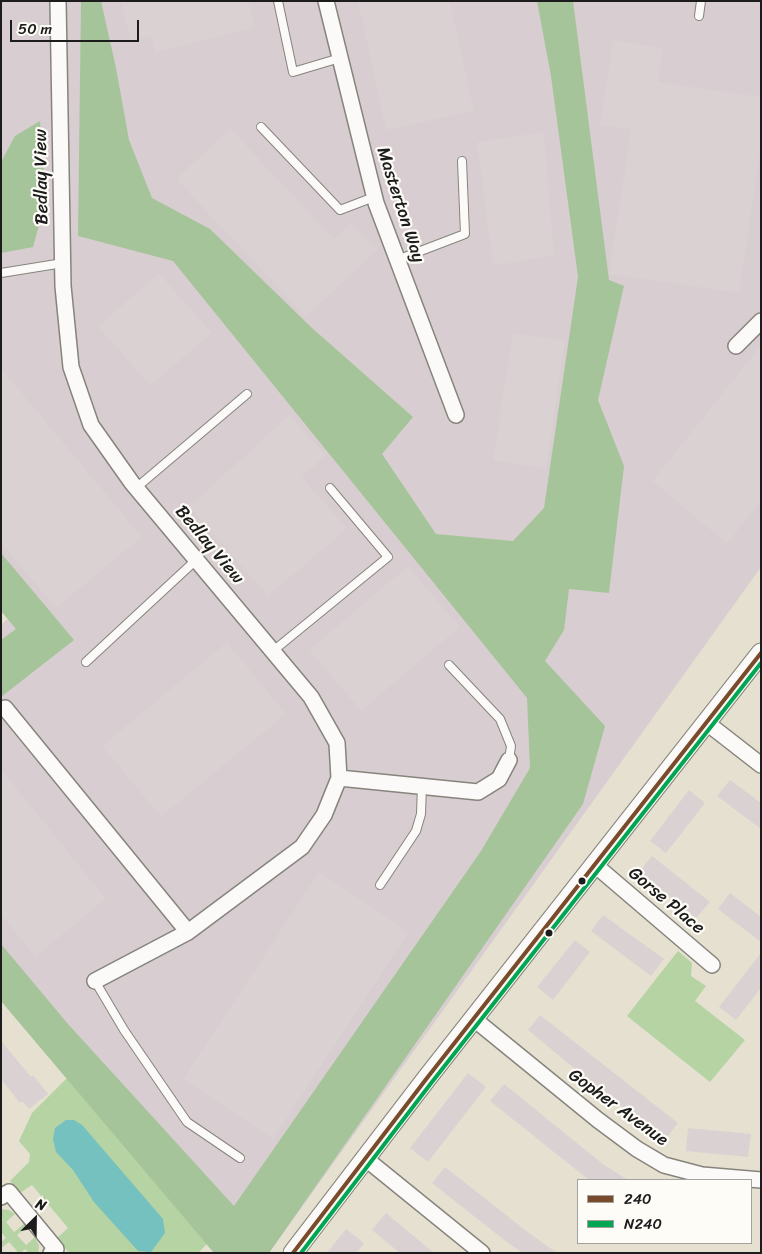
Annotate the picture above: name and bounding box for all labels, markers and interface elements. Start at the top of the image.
scale bar [12,10,141,42]
text: 50 m [18,16,52,42]
street label: Bedlay View [30,129,54,225]
street label: Masterton Way [371,145,429,265]
street label: Bedlay View [170,501,248,589]
street label: Gorse Place [623,863,709,939]
unlabelled marker [577,876,587,886]
unlabelled marker [544,928,554,938]
street label: Gopher Avenue [564,1065,672,1151]
legend [577,1179,752,1244]
text: 240 [624,1186,652,1212]
text: N [32,1191,50,1218]
north arrow [10,1194,60,1244]
text: N240 [624,1211,662,1237]

